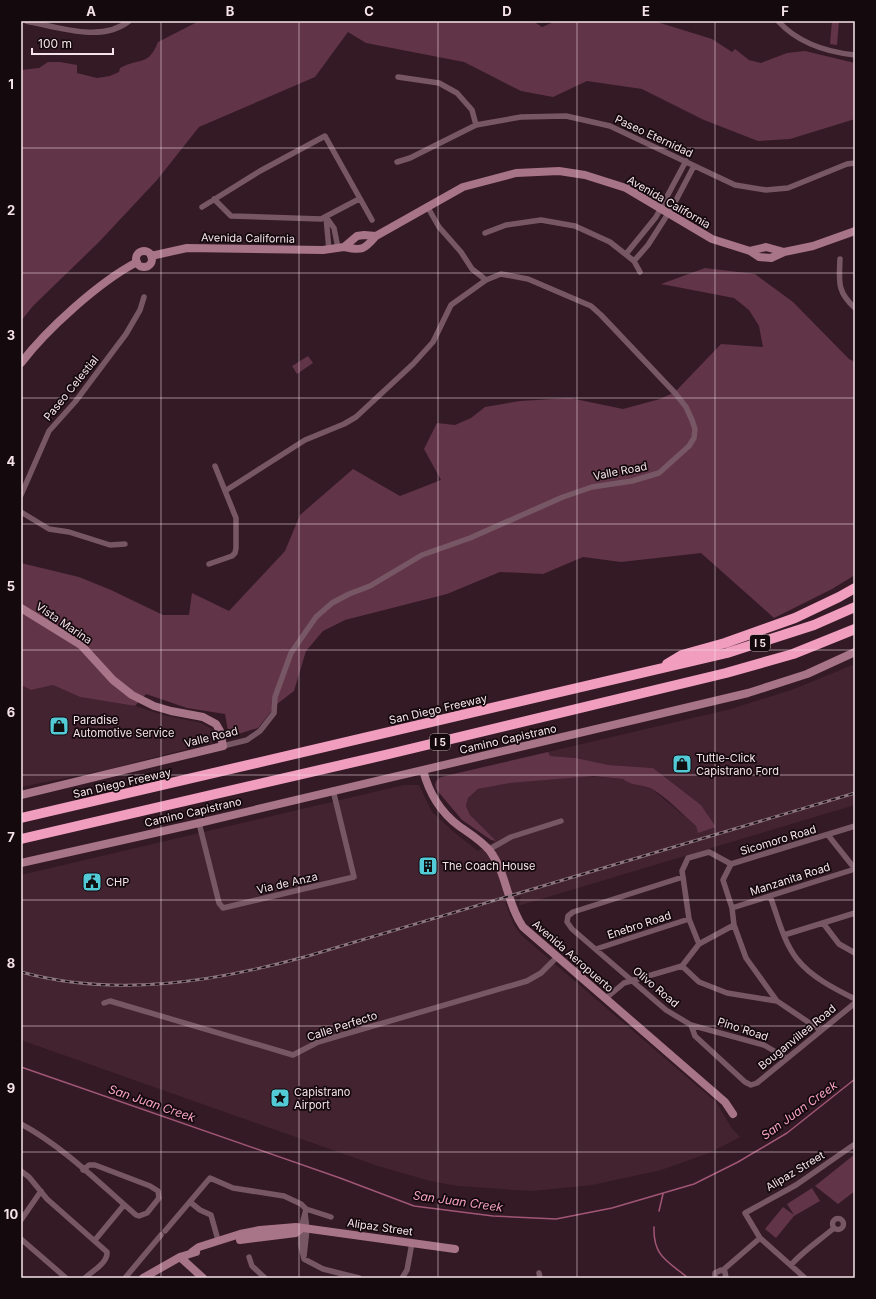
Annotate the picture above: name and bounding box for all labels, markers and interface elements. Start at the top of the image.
text: A [86,3,96,19]
text: B [226,3,235,19]
text: C [364,3,374,19]
text: D [502,3,512,19]
text: E [642,3,650,19]
text: F [781,3,789,19]
scale bar [32,30,113,56]
text: 100 m [38,36,72,51]
text: 1 [8,76,14,92]
street label: Paseo Eternidad [613,112,695,160]
street label: Avenida California [625,172,713,232]
text: 2 [7,202,15,218]
street label: Avenida California [201,230,295,246]
text: 3 [7,327,15,343]
street label: Paseo Celestial [41,353,101,423]
text: 4 [7,453,16,469]
street label: Valle Road [592,459,648,483]
text: 5 [7,578,15,594]
street label: Vista Marina [33,599,95,647]
road number: I 5 [750,635,770,651]
street label: San Diego Freeway [388,691,488,727]
text: 6 [7,704,15,720]
place label: Paradise Automotive Service [73,713,174,740]
shop icon: Paradise Automotive Service [48,715,70,737]
street label: Camino Capistrano [458,721,558,757]
street label: Valle Road [183,724,239,750]
road number: I 5 [430,734,450,750]
place label: Tuttle-Click Capistrano Ford [696,751,779,778]
shop icon: Tuttle-Click Capistrano Ford [671,753,693,775]
street label: San Diego Freeway [72,765,172,801]
street label: Camino Capistrano [143,794,243,830]
street label: Sicomoro Road [738,822,818,858]
text: 7 [7,829,15,845]
building icon: The Coach House [417,855,439,877]
place label: The Coach House [442,859,535,873]
street label: Manzanita Road [748,859,832,899]
street label: Via de Anza [255,869,319,897]
public building icon: CHP [81,871,103,893]
place label: CHP [106,875,129,889]
street label: Enebro Road [605,908,673,942]
street label: Avenida Aeropuerto [530,917,617,995]
text: 8 [7,955,15,971]
street label: Olivo Road [630,964,682,1010]
street label: Bouganvillea Road [755,1001,839,1073]
street label: Calle Perfecto [305,1008,379,1044]
street label: Pino Road [716,1014,770,1044]
water label: San Juan Creek [758,1077,840,1143]
text: 9 [7,1080,15,1096]
water label: San Juan Creek [107,1081,198,1125]
place label: Capistrano Airport [294,1085,351,1112]
place icon: Capistrano Airport [269,1087,291,1109]
street label: Alipaz Street [763,1148,827,1194]
water label: San Juan Creek [412,1187,504,1215]
text: 10 [4,1206,18,1222]
street label: Alipaz Street [346,1215,414,1239]

